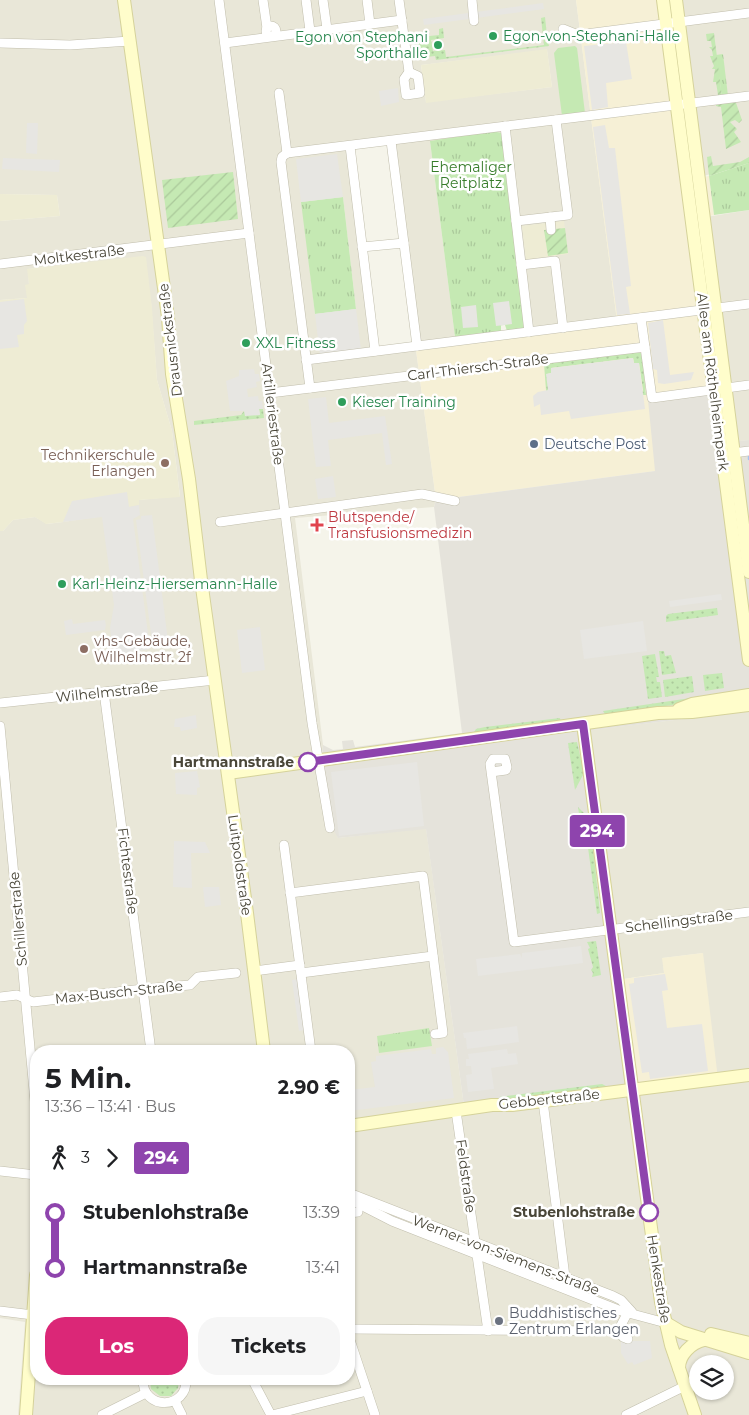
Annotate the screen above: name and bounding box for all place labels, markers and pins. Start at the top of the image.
place label: Egon-von-Stephani-Halle [503,27,680,45]
place label: Egon von Stephani Sporthalle [295,28,428,62]
marker: Egon-von-Stephani-Halle [487,30,499,42]
marker: Egon von Stephani Sporthalle [432,39,444,51]
place label: XXL Fitness [256,334,336,352]
marker: XXL Fitness [240,337,252,349]
place label: Kieser Training [352,393,456,411]
marker: Kieser Training [336,396,348,408]
place label: Deutsche Post [544,435,647,453]
marker: Deutsche Post [528,438,540,450]
place label: Technikerschule Erlangen [41,446,155,480]
marker: Technikerschule Erlangen [159,457,171,469]
place label: Blutspende/ Transfusionsmedizin [328,508,472,542]
marker: Blutspende/ Transfusionsmedizin [310,518,324,532]
place label: Karl-Heinz-Hiersemann-Halle [72,575,278,593]
marker: Karl-Heinz-Hiersemann-Halle [56,578,68,590]
place label: vhs-Gebäude, Wilhelmstr. 2f [94,632,192,666]
marker: vhs-Gebäude, Wilhelmstr. 2f [78,643,90,655]
marker: Hartmannstraße [298,752,318,772]
place label: Hartmannstraße [173,753,294,771]
marker: Stubenlohstraße [639,1202,659,1222]
place label: Stubenlohstraße [513,1203,635,1221]
place label: Buddhistisches Zentrum Erlangen [509,1304,639,1338]
marker: Buddhistisches Zentrum Erlangen [493,1315,505,1327]

